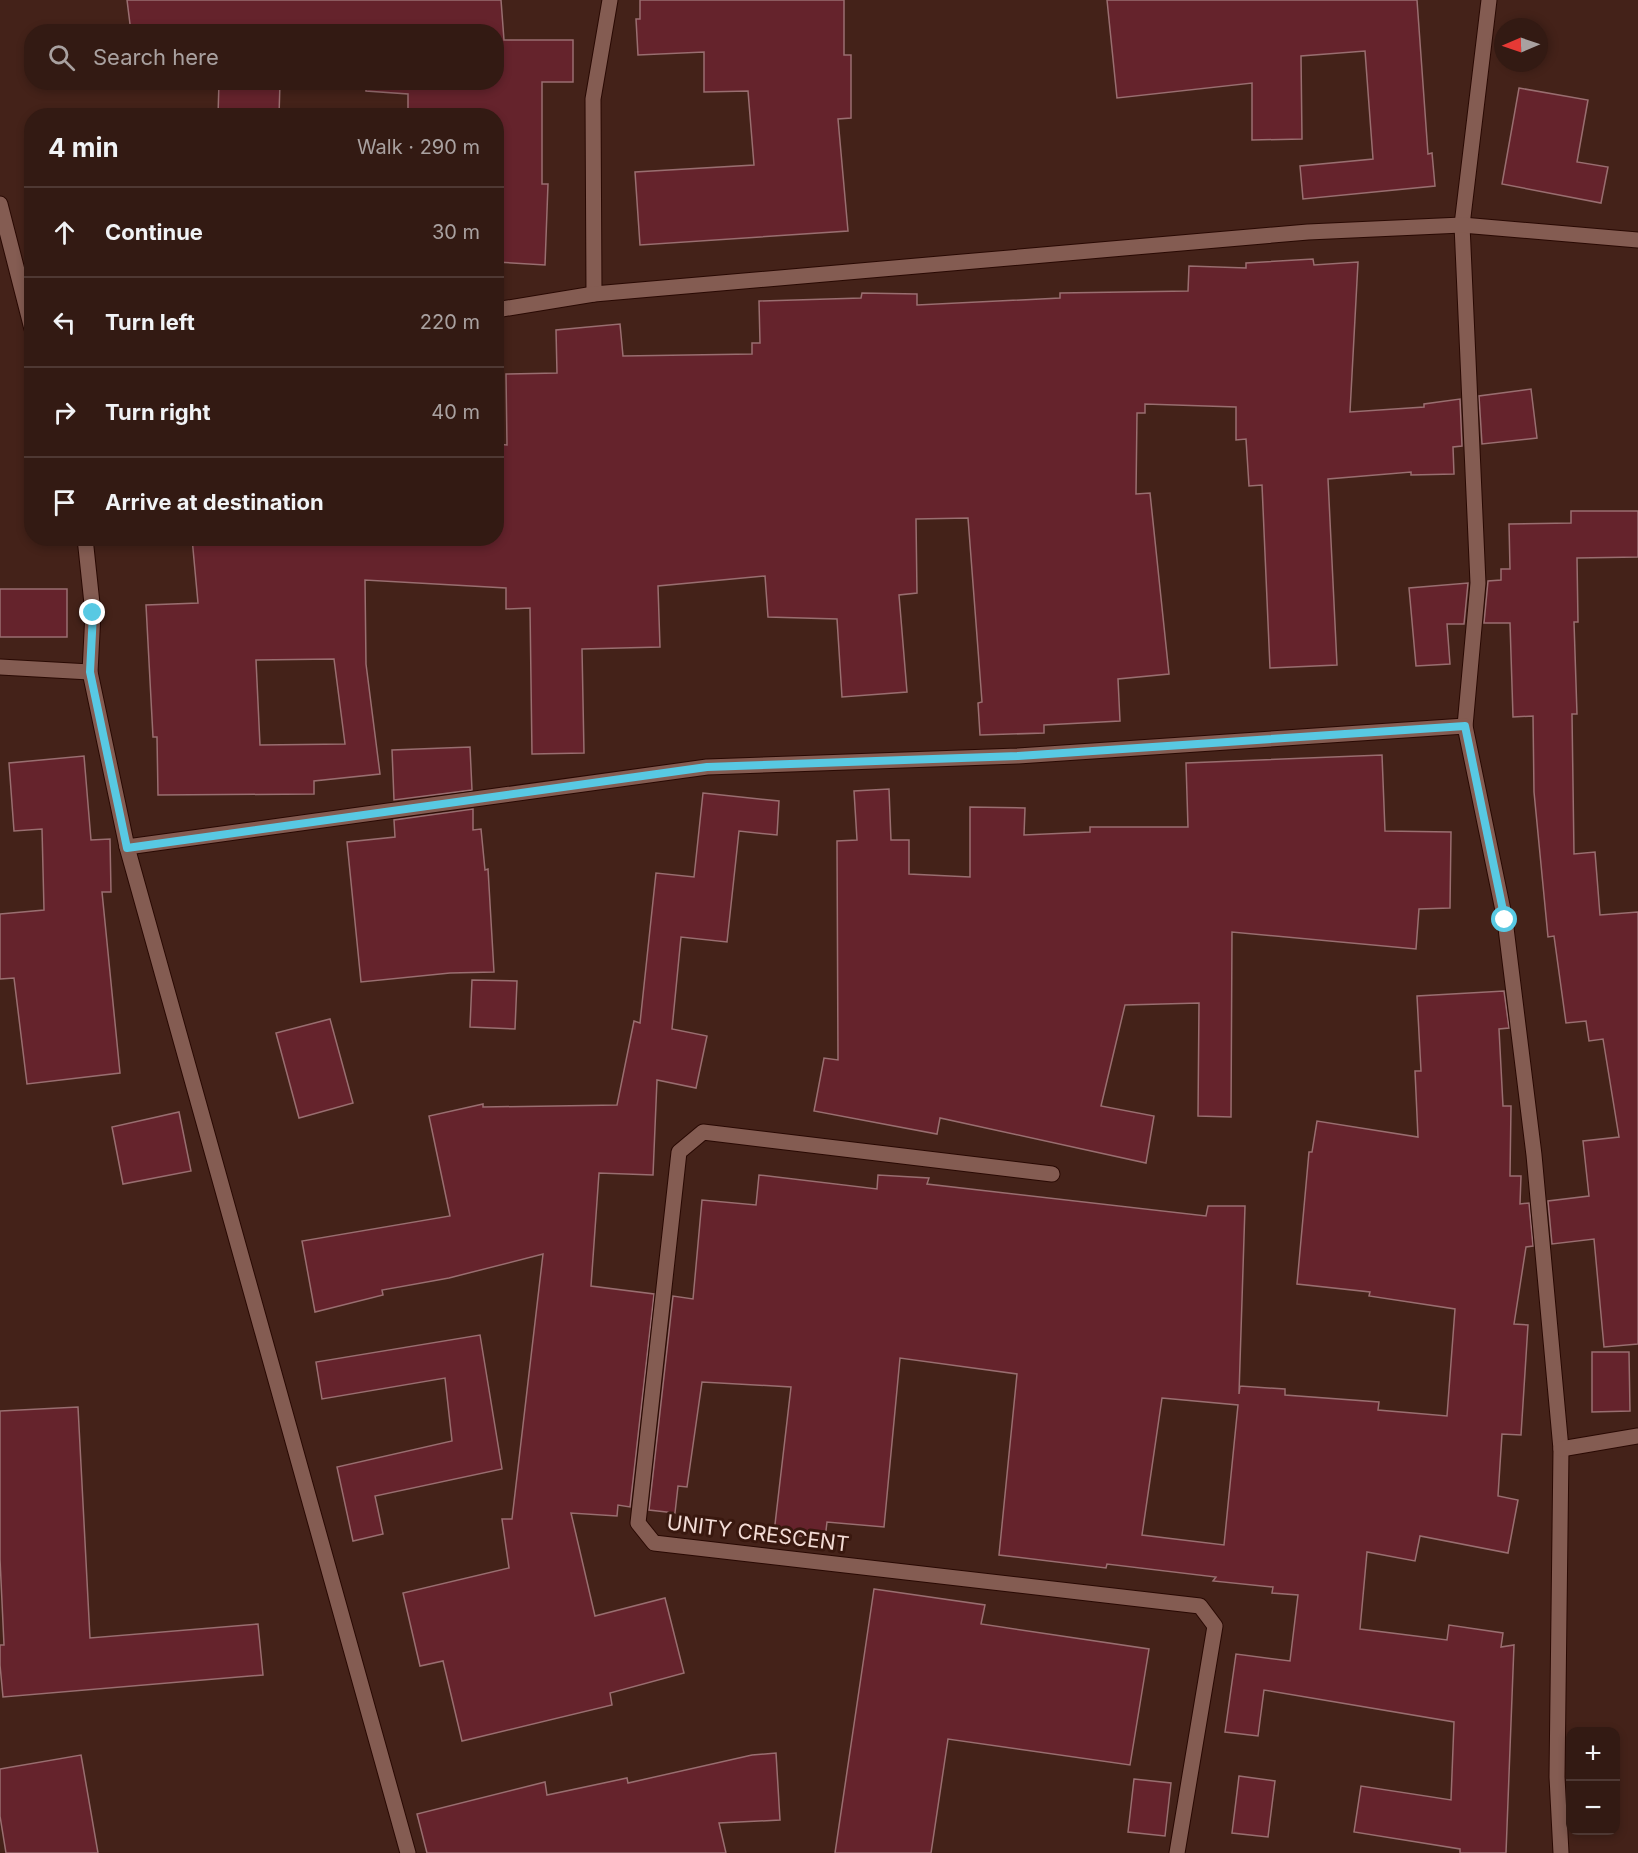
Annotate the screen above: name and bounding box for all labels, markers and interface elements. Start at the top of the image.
north arrow [1494,18,1548,72]
search box [24,24,504,90]
icon: search [45,41,78,74]
text: Search here [93,44,219,70]
text: 4 min [48,132,119,163]
text: Walk · 290 m [357,135,480,159]
icon: ahead [48,216,81,249]
text: Continue [105,219,203,245]
text: 30 m [432,220,480,244]
icon: left [48,306,81,339]
text: Turn left [105,309,195,335]
text: 220 m [420,310,480,334]
icon: right [48,396,81,429]
text: Turn right [105,399,211,425]
text: 40 m [431,400,480,424]
icon: arrive [48,486,81,519]
text: Arrive at destination [105,489,324,515]
route end [79,599,105,625]
route start [1491,906,1517,932]
street label: UNITY CRESCENT [665,1509,851,1557]
map controls [1566,1727,1620,1835]
button: + [1566,1727,1620,1781]
button: − [1566,1781,1620,1835]

